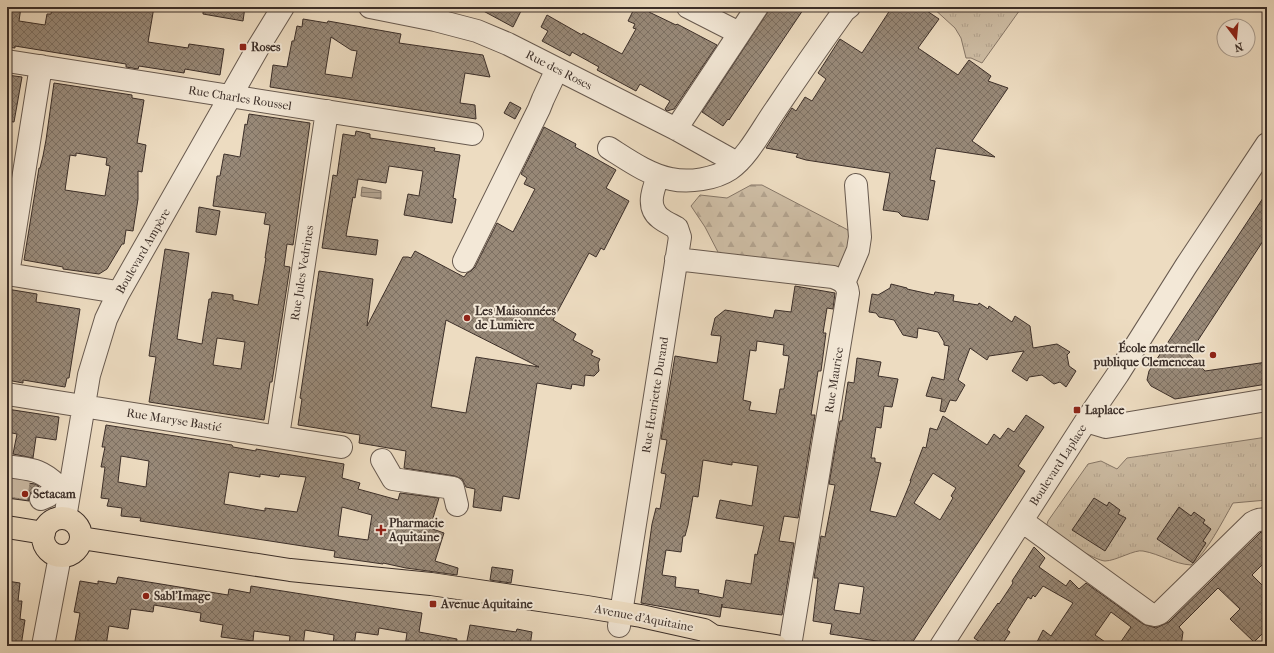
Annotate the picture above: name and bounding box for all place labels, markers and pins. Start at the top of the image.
place label: Roses [251,40,281,54]
marker: Roses [238,42,248,52]
place label: Les Maisonnées de Lumière [475,304,556,332]
marker: Les Maisonnées de Lumière [462,313,472,323]
place label: École maternelle publique Clemenceau [1093,340,1205,370]
marker: École maternelle publique Clemenceau [1208,350,1218,360]
place label: Laplace [1085,403,1124,418]
marker: Laplace [1072,405,1082,415]
place label: Setacam [33,487,77,501]
marker: Setacam [20,489,30,499]
place label: Pharmacie Aquitaine [388,516,444,545]
marker: Pharmacie Aquitaine [376,525,386,535]
place label: Sabl'Image [154,589,210,604]
marker: Sabl'Image [141,591,151,601]
place label: Avenue Aquitaine [440,597,533,612]
marker: Avenue Aquitaine [428,599,438,609]

